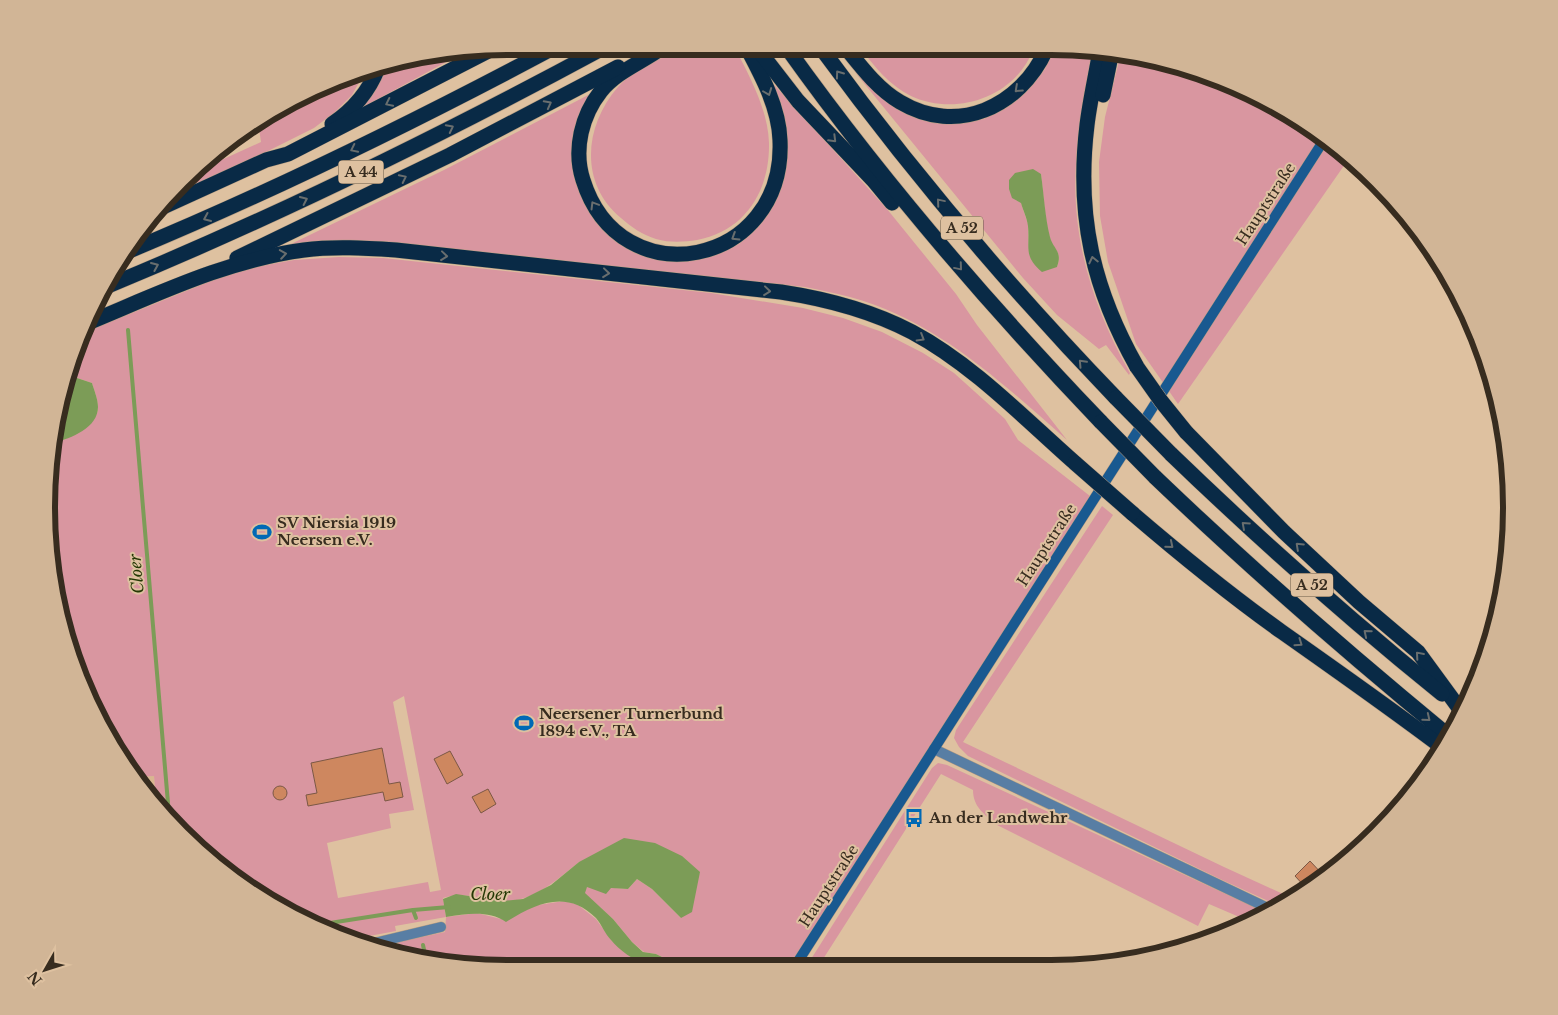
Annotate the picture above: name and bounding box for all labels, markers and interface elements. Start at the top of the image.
one-way arrow [837,71,845,80]
one-way arrow [1015,84,1024,93]
one-way arrow [762,87,772,96]
one-way arrow [385,97,394,107]
one-way arrow [543,100,552,110]
one-way arrow [445,124,454,134]
one-way arrow [827,133,836,142]
one-way arrow [350,143,359,153]
street label: Hauptstraße [1232,159,1299,249]
road number: A 44 [338,160,384,183]
one-way arrow [398,174,407,184]
one-way arrow [299,195,308,206]
one-way arrow [937,199,945,208]
one-way arrow [590,201,600,210]
one-way arrow [203,211,212,222]
road number: A 52 [941,217,983,240]
one-way arrow [731,230,740,240]
one-way arrow [278,249,287,259]
one-way arrow [441,250,449,261]
one-way arrow [1088,255,1099,264]
one-way arrow [953,261,962,270]
one-way arrow [151,262,159,272]
one-way arrow [602,267,610,278]
one-way arrow [764,285,772,296]
one-way arrow [916,331,925,341]
one-way arrow [1079,360,1088,369]
street label: Hauptstraße [1013,500,1080,590]
place label: SV Niersia 1919 Neersen e.V. [277,513,396,549]
sports icon: SV Niersia 1919 Neersen e.V. [251,521,273,543]
one-way arrow [1242,522,1251,531]
one-way arrow [1164,539,1173,548]
one-way arrow [1295,543,1304,552]
water label: Cloer [124,553,148,595]
road number: A 52 [1291,574,1333,596]
one-way arrow [1364,630,1373,638]
one-way arrow [1293,637,1303,646]
one-way arrow [1416,652,1425,661]
place label: Neersener Turnerbund 1894 e.V., TA [539,704,724,740]
sports icon: Neersener Turnerbund 1894 e.V., TA [513,712,535,734]
one-way arrow [1421,713,1430,721]
bus stop icon: An der Landwehr [903,807,925,829]
place label: An der Landwehr [928,808,1068,827]
street label: Hauptstraße [795,841,862,931]
water label: Cloer [470,884,510,904]
north arrow [20,945,70,995]
text: N [24,967,46,989]

